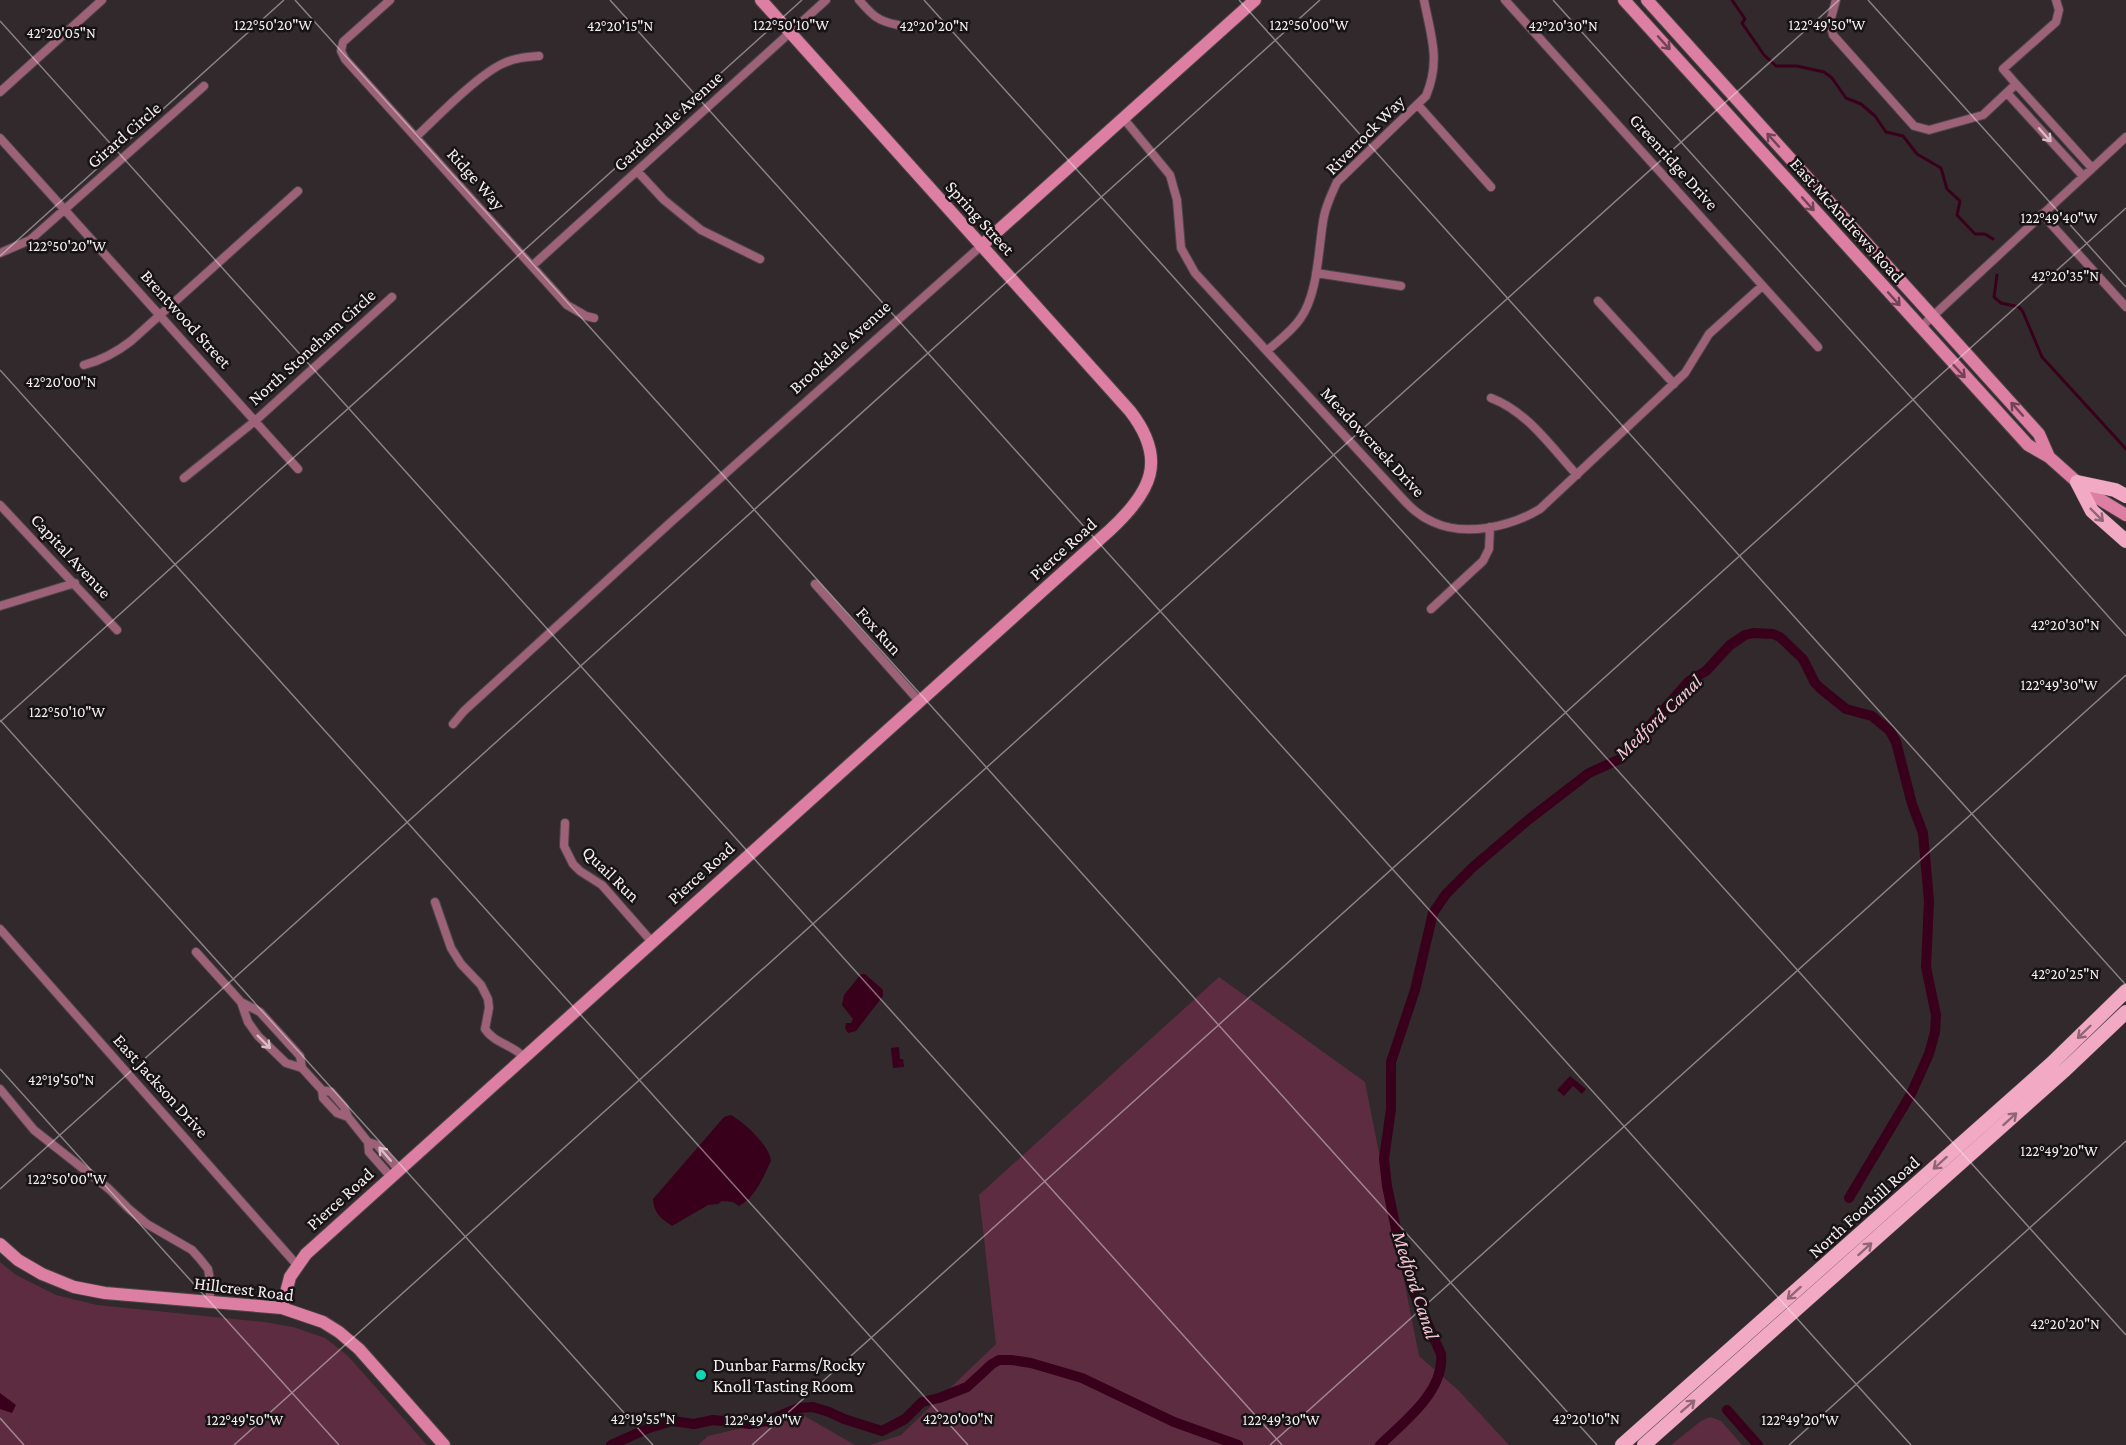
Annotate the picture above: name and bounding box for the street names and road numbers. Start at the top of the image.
street label: Gardendale Avenue [609,67,727,175]
street label: Riverrock Way [1321,91,1409,179]
street label: Girard Circle [83,98,165,172]
street label: Greenridge Drive [1626,110,1722,214]
street label: Ridge Way [443,144,509,215]
street label: East McAndrews Road [1786,154,1908,287]
street label: Spring Street [941,177,1019,260]
street label: Brentwood Street [137,266,236,373]
street label: North Stoneham Circle [244,285,380,409]
street label: Brookdale Avenue [785,296,895,398]
street label: Meadowcreek Drive [1317,383,1429,501]
street label: Capital Avenue [27,510,115,602]
street label: Pierce Road [1026,514,1101,584]
street label: Fox Run [852,603,906,659]
street label: Pierce Road [664,838,739,908]
street label: Quail Run [578,842,644,906]
street label: East Jackson Drive [109,1030,213,1142]
street label: North Foothill Road [1805,1152,1924,1262]
street label: Pierce Road [303,1164,378,1234]
street label: Hillcrest Road [193,1273,295,1305]

